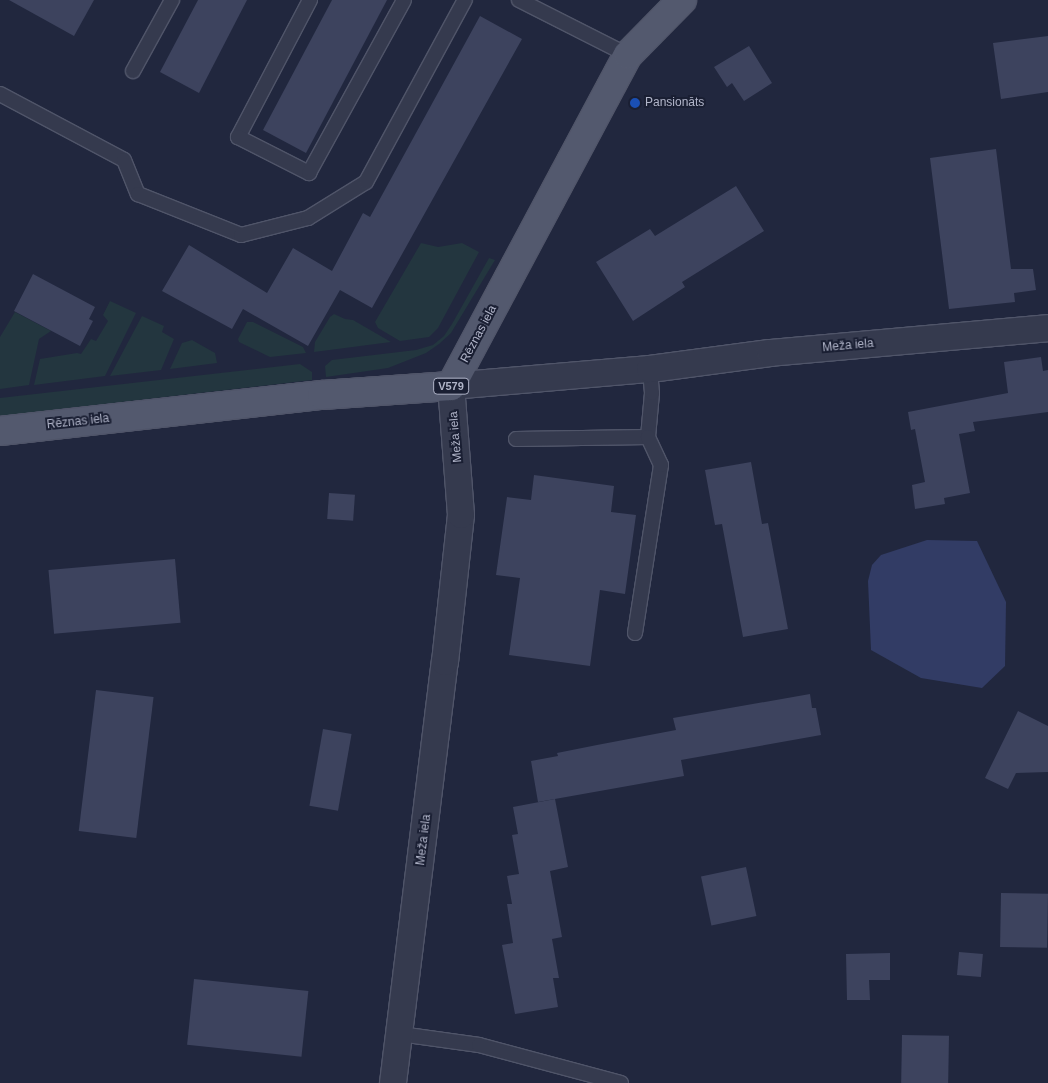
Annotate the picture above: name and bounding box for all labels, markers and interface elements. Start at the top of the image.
place label: Pansionāts [645,96,704,110]
marker: Pansionāts [629,97,641,109]
street label: Rēznas iela [458,303,500,365]
street label: Meža iela [822,337,874,355]
road number: V579 [432,378,470,394]
street label: Meža iela [447,411,465,463]
street label: Rēznas iela [46,412,110,432]
street label: Meža iela [414,814,434,866]

